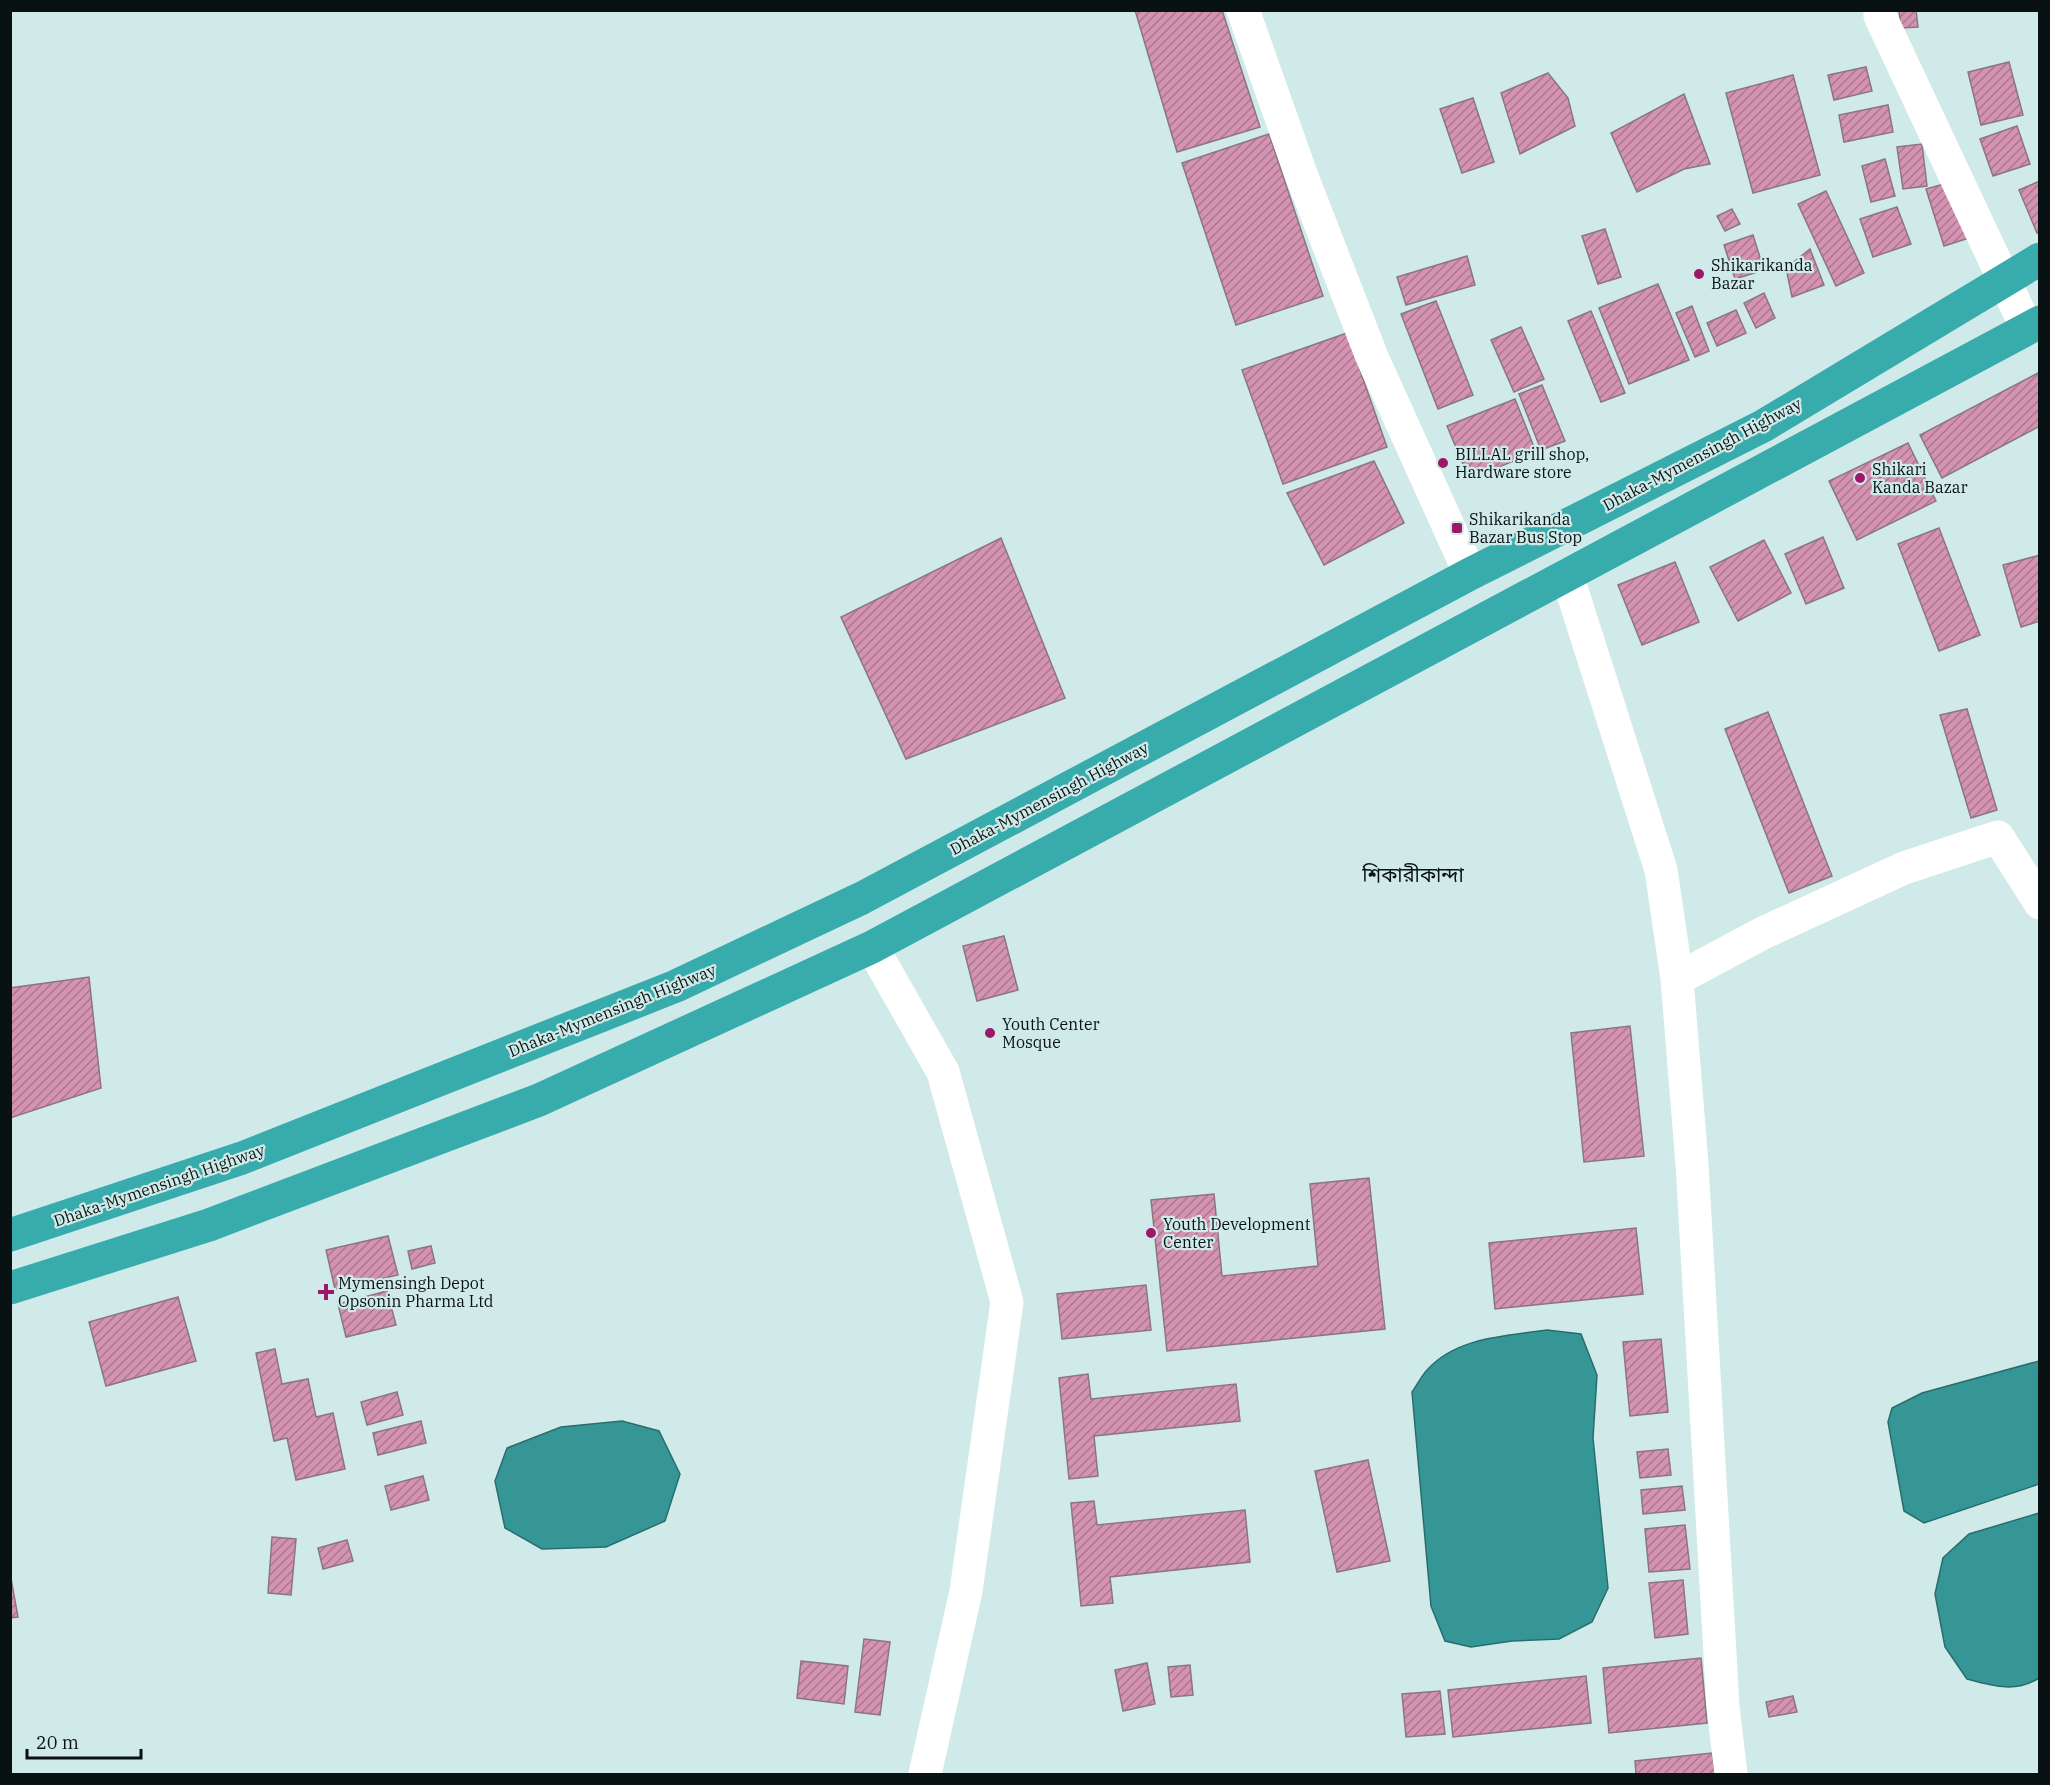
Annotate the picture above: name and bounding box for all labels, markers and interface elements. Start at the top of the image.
place label: Shikarikanda Bazar [1711,255,1813,293]
marker: Shikarikanda Bazar [1692,267,1706,281]
street label: Dhaka-Mymensingh Highway [1599,393,1805,515]
place label: BILLAL grill shop, Hardware store [1455,444,1589,482]
marker: BILLAL grill shop, Hardware store [1436,456,1450,470]
place label: Shikari Kanda Bazar [1872,459,1968,497]
marker: Shikari Kanda Bazar [1853,471,1867,485]
place label: Shikarikanda Bazar Bus Stop [1469,509,1582,547]
marker: Shikarikanda Bazar Bus Stop [1450,521,1464,535]
street label: Dhaka-Mymensingh Highway [946,737,1152,859]
district label: শিকারীকান্দা [1361,861,1464,888]
street label: Dhaka-Mymensingh Highway [505,959,719,1061]
place label: Youth Center Mosque [1002,1014,1100,1052]
marker: Youth Center Mosque [983,1026,997,1040]
street label: Dhaka-Mymensingh Highway [51,1139,268,1231]
place label: Youth Development Center [1163,1214,1311,1252]
marker: Youth Development Center [1144,1226,1158,1240]
place label: Mymensingh Depot Opsonin Pharma Ltd [338,1273,494,1311]
marker: Mymensingh Depot Opsonin Pharma Ltd [319,1285,333,1299]
scale bar [27,1722,141,1760]
text: 20 m [36,1731,79,1754]

